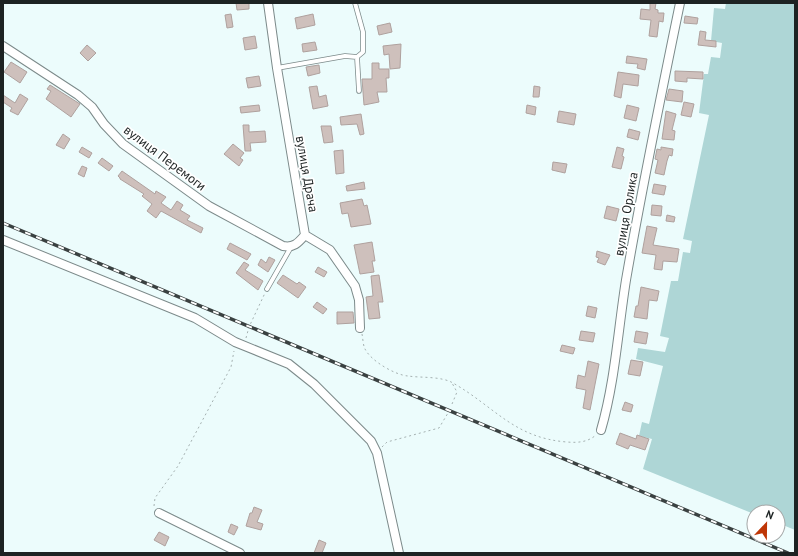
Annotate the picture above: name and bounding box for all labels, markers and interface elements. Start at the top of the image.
street label: вулиця Перемоги [120,121,210,195]
street label: вулиця Драча [292,134,322,214]
street label: вулиця Орлика [610,171,642,257]
north arrow [746,504,786,544]
text: N [764,507,776,523]

